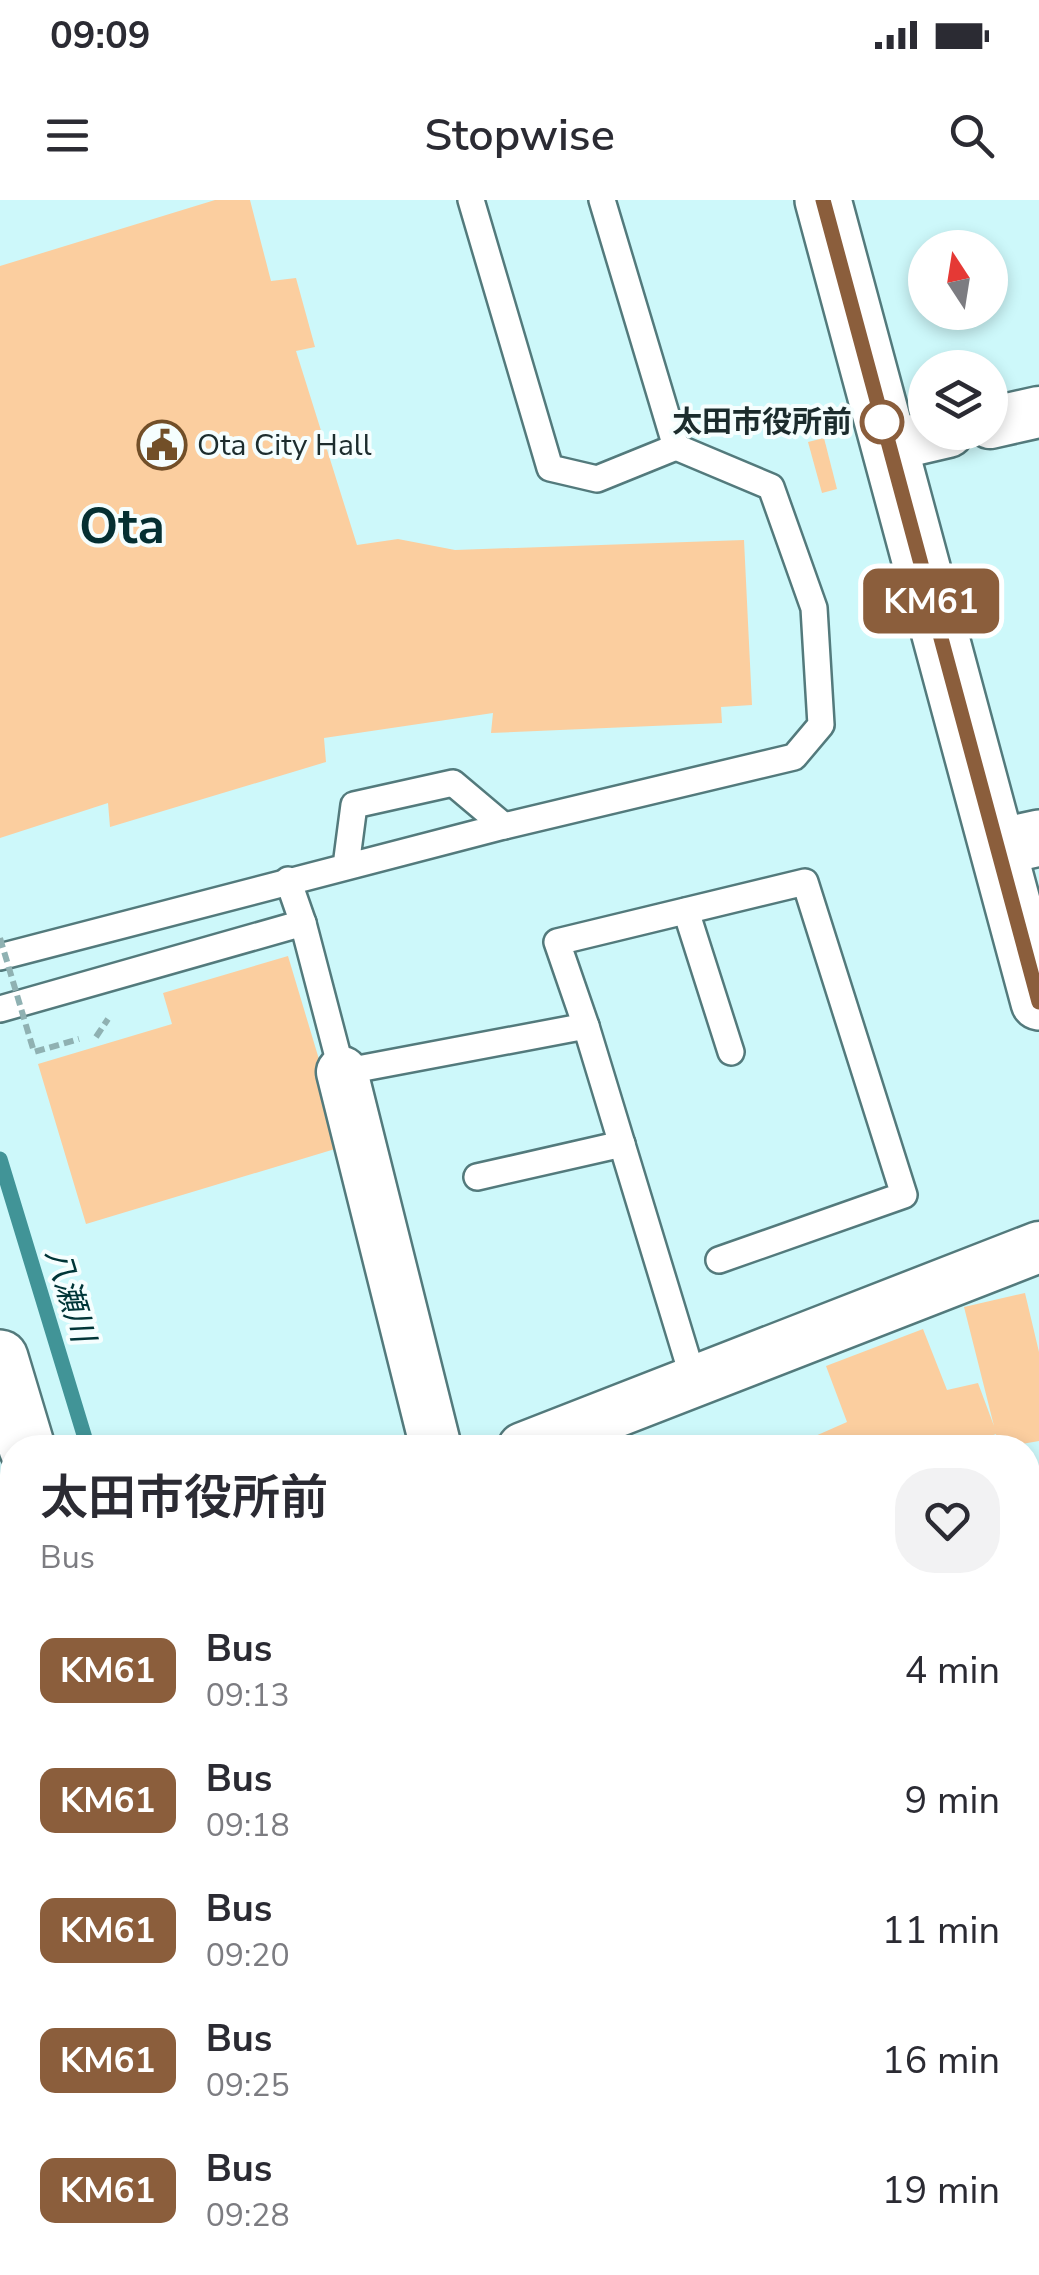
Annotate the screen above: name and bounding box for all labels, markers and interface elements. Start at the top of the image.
text: 09:09 [50,10,151,61]
text: Stopwise [424,105,615,166]
icon: menu [40,108,95,163]
icon: search [944,108,999,163]
north arrow [908,230,1008,330]
map controls [908,230,1008,450]
button: layers [908,350,1008,450]
marker: 太田市役所前 [861,401,903,443]
place label: 太田市役所前 [672,402,852,443]
public building icon: Ota City Hall [136,419,188,471]
place label: Ota City Hall [197,425,372,466]
district label: Ota [79,492,165,561]
line badge: KM61 [861,568,1001,634]
text: KM61 [883,578,979,625]
water label: 八瀬川 [35,1243,105,1350]
text: 太田市役所前 [40,1465,328,1531]
button: heart [895,1468,1000,1573]
text: Bus [40,1536,95,1579]
text: Bus [206,1623,272,1674]
text: 4 min [905,1645,1000,1696]
text: KM61 [60,1647,156,1694]
text: 09:13 [206,1674,290,1717]
text: Bus [206,1753,272,1804]
text: 9 min [905,1775,1000,1826]
text: KM61 [60,1777,156,1824]
text: 09:18 [206,1804,290,1847]
text: Bus [206,1883,272,1934]
text: 11 min [882,1905,1000,1956]
text: KM61 [60,1907,156,1954]
text: 09:20 [206,1934,290,1977]
text: Bus [206,2013,272,2064]
text: 16 min [882,2035,1000,2086]
text: KM61 [60,2037,156,2084]
text: 09:25 [206,2064,290,2107]
text: Bus [206,2143,272,2194]
text: 19 min [882,2165,1000,2216]
text: KM61 [60,2167,156,2214]
text: 09:28 [206,2194,290,2237]

